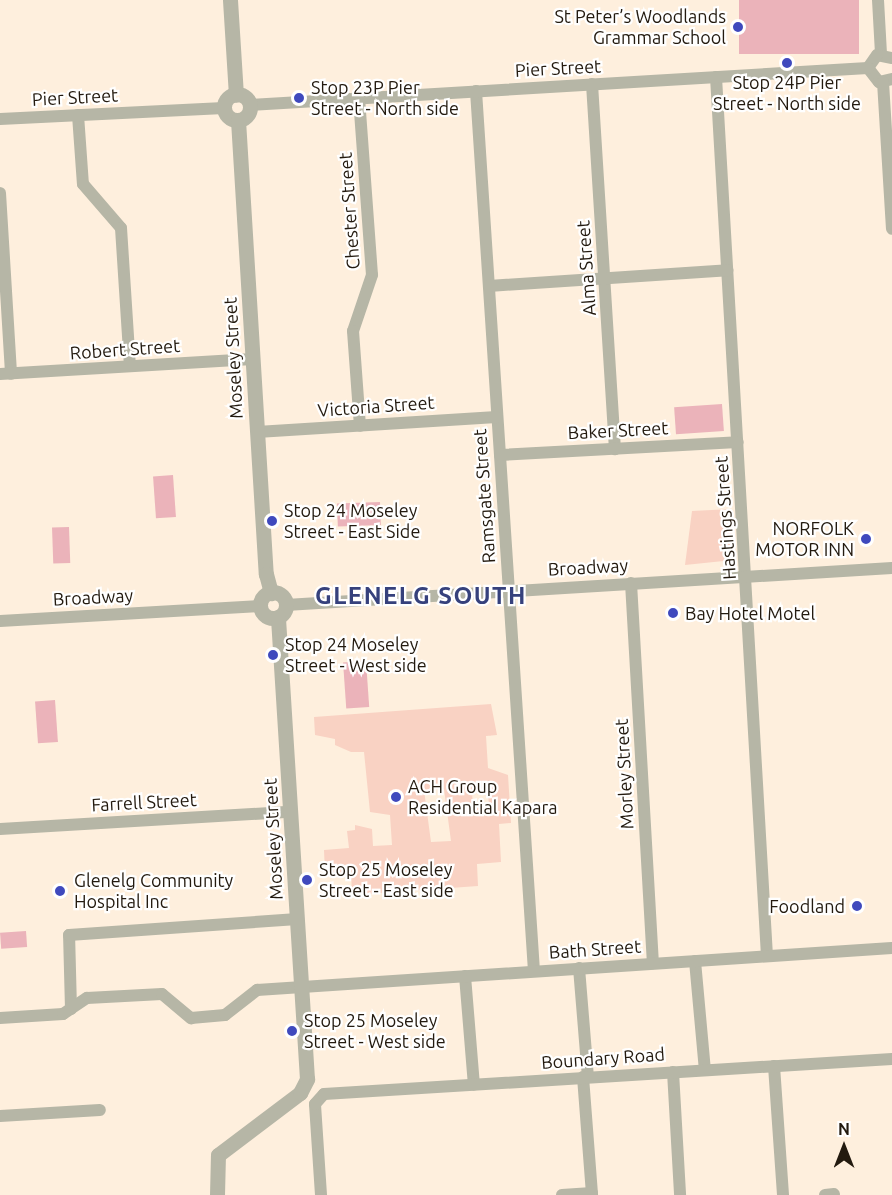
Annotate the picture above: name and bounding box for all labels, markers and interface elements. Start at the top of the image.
place label: St Peter’s Woodlands Grammar School [554,6,726,48]
marker: St Peter’s Woodlands Grammar School [731,20,745,34]
street label: Pier Street [514,55,602,81]
marker: Stop 24P Pier Street - North side [780,56,794,70]
place label: Stop 24P Pier Street - North side [713,72,861,115]
place label: Stop 23P Pier Street - North side [311,77,459,119]
street label: Pier Street [31,84,119,110]
marker: Stop 23P Pier Street - North side [292,91,306,105]
street label: Chester Street [334,152,364,270]
street label: Alma Street [572,220,600,316]
street label: Moseley Street [219,297,247,419]
street label: Robert Street [69,334,181,364]
street label: Victoria Street [317,391,435,421]
street label: Baker Street [567,417,669,443]
street label: Ramsgate Street [469,428,499,564]
street label: Hastings Street [710,455,740,581]
place label: Stop 24 Moseley Street - East Side [284,500,420,542]
marker: Stop 24 Moseley Street - East Side [265,514,279,528]
place label: NORFOLK MOTOR INN [755,518,854,560]
marker: NORFOLK MOTOR INN [859,532,873,546]
street label: Broadway [547,554,629,580]
district label: GLENELG SOUTH [315,582,527,610]
street label: Broadway [52,584,134,610]
place label: Bay Hotel Motel [685,602,815,624]
marker: Bay Hotel Motel [666,606,680,620]
place label: Stop 24 Moseley Street - West side [285,634,427,676]
marker: Stop 24 Moseley Street - West side [266,648,280,662]
street label: Morley Street [610,718,638,830]
place label: ACH Group Residential Kapara [408,776,558,818]
street label: Moseley Street [259,778,287,900]
street label: Farrell Street [91,788,197,816]
marker: ACH Group Residential Kapara [389,790,403,804]
place label: Stop 25 Moseley Street - East side [319,859,454,902]
place label: Glenelg Community Hospital Inc [74,870,233,912]
marker: Stop 25 Moseley Street - East side [300,873,314,887]
marker: Glenelg Community Hospital Inc [51,882,69,900]
place label: Foodland [769,895,845,917]
marker: Foodland [850,899,864,913]
street label: Bath Street [548,935,642,963]
place label: Stop 25 Moseley Street - West side [304,1010,446,1052]
marker: Stop 25 Moseley Street - West side [285,1024,299,1038]
street label: Boundary Road [540,1043,666,1073]
north arrow [814,1117,874,1177]
text: N [838,1120,850,1138]

